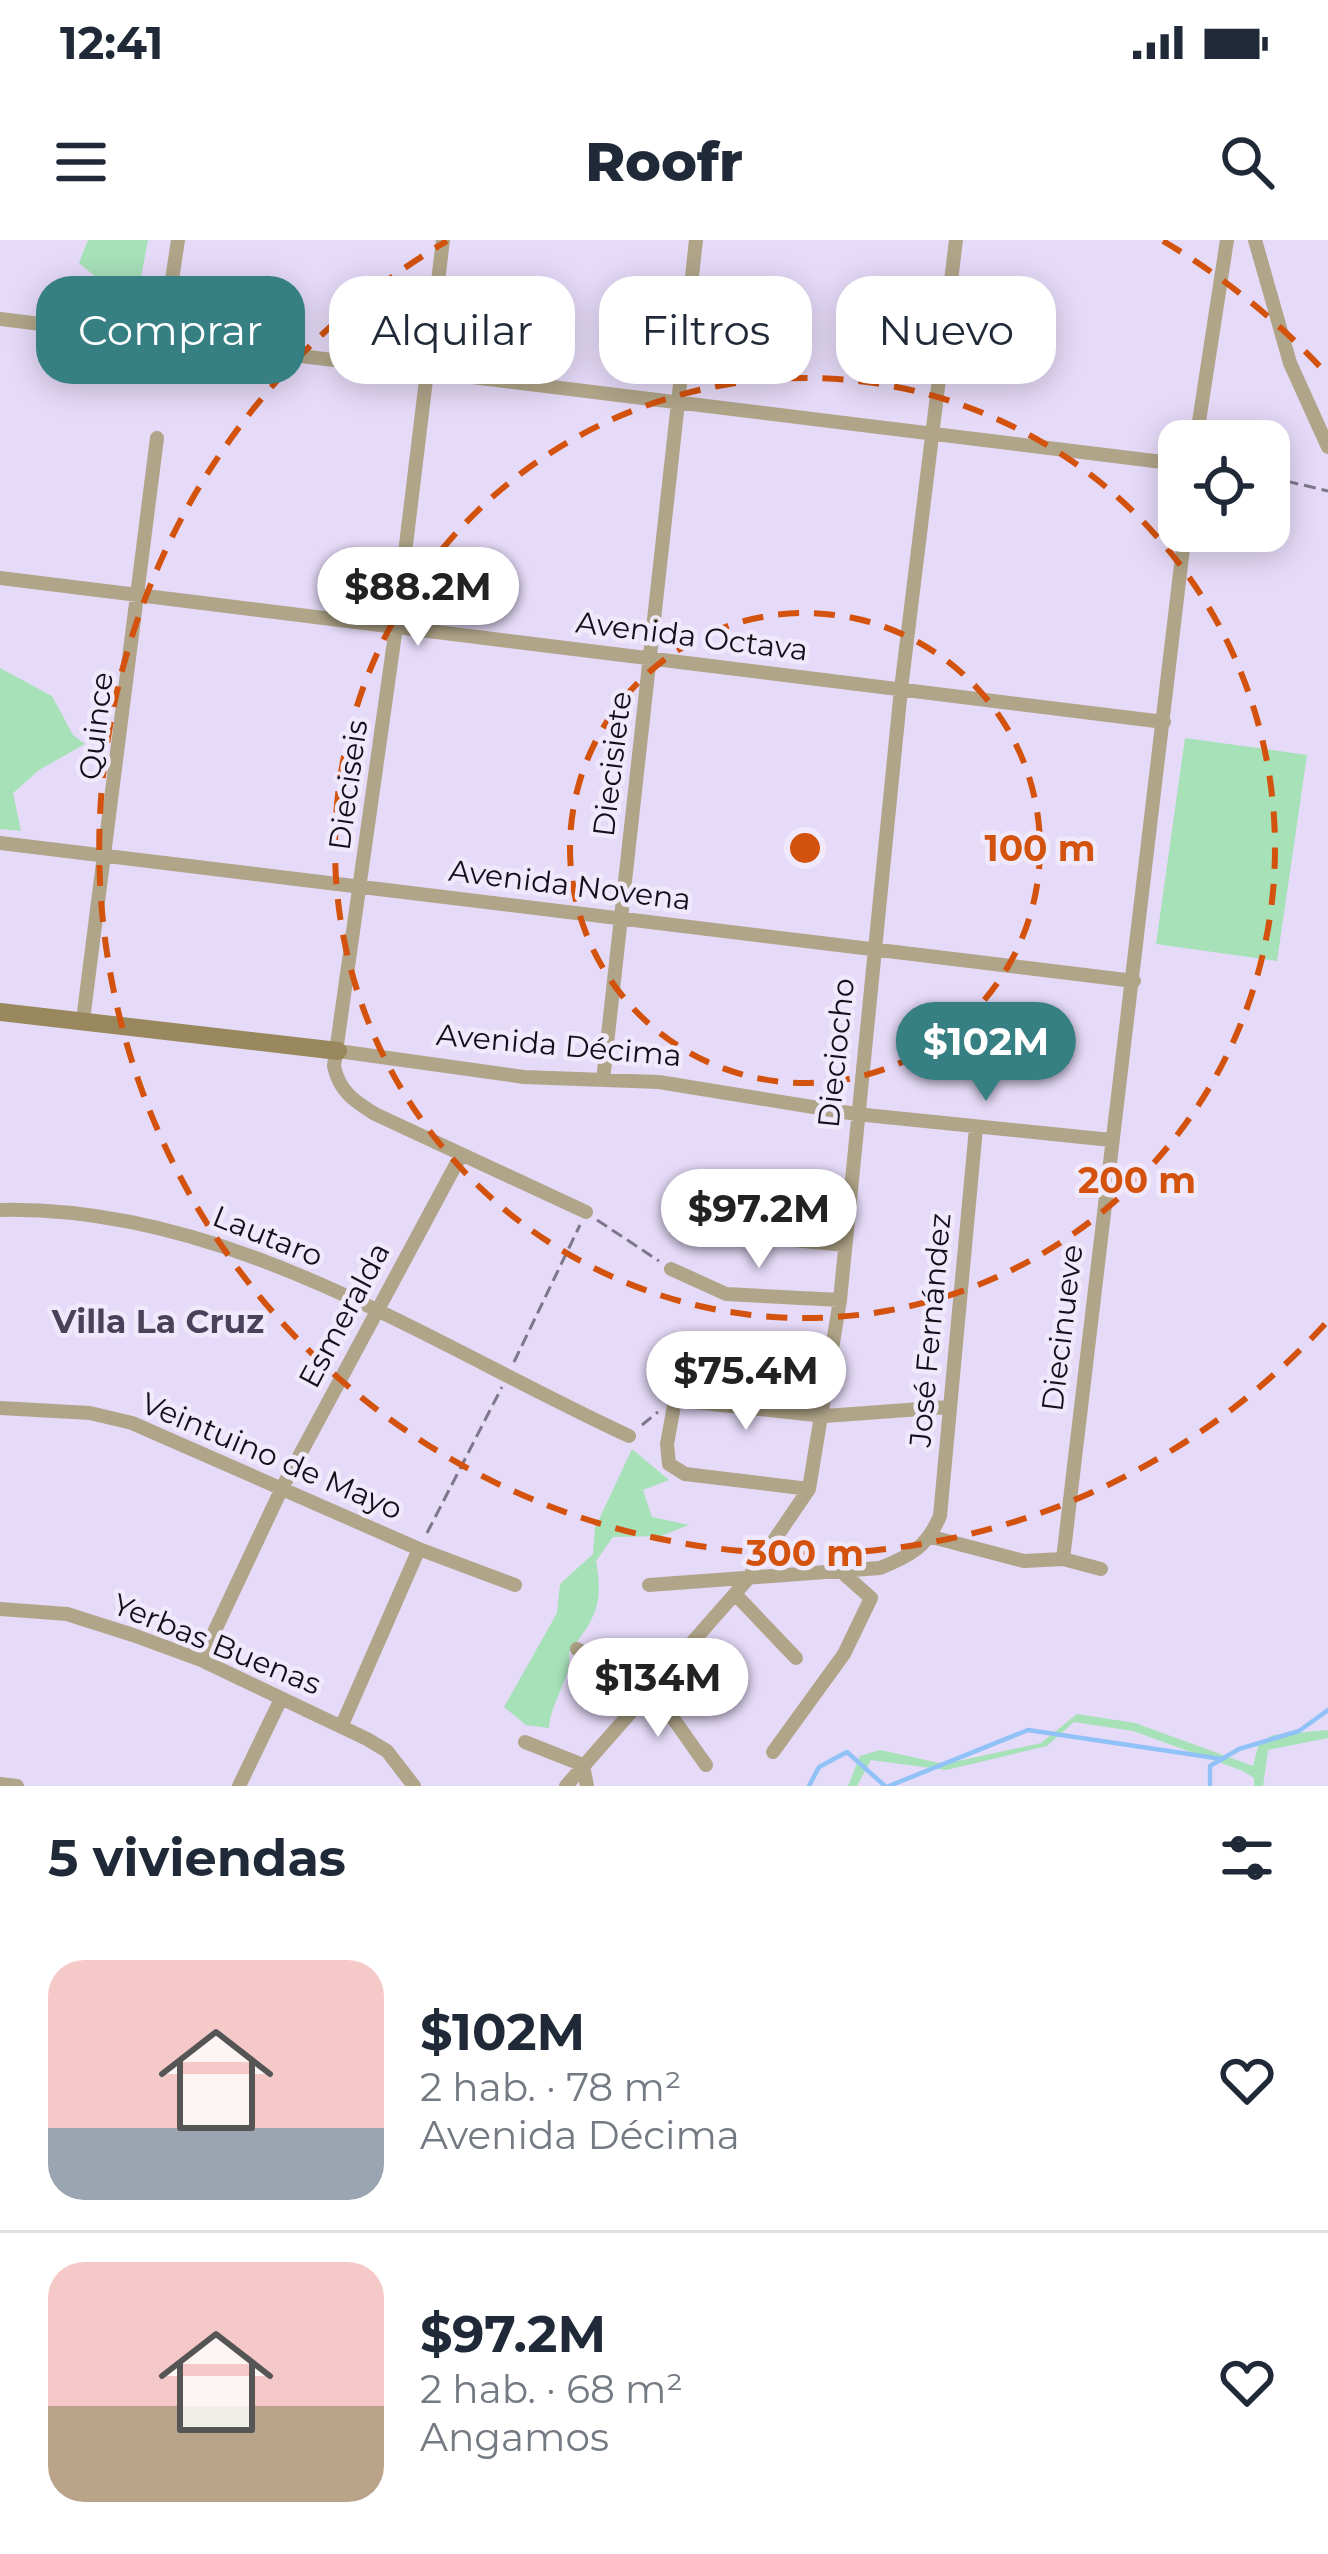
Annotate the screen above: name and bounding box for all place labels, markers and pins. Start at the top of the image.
pin: $88.2M [320,547,516,649]
centre of rings [784,827,826,869]
pin: $102M [902,1002,1070,1104]
pin: $97.2M [661,1169,857,1271]
pin: $75.4M [648,1331,844,1433]
pin: $134M [574,1638,742,1740]

